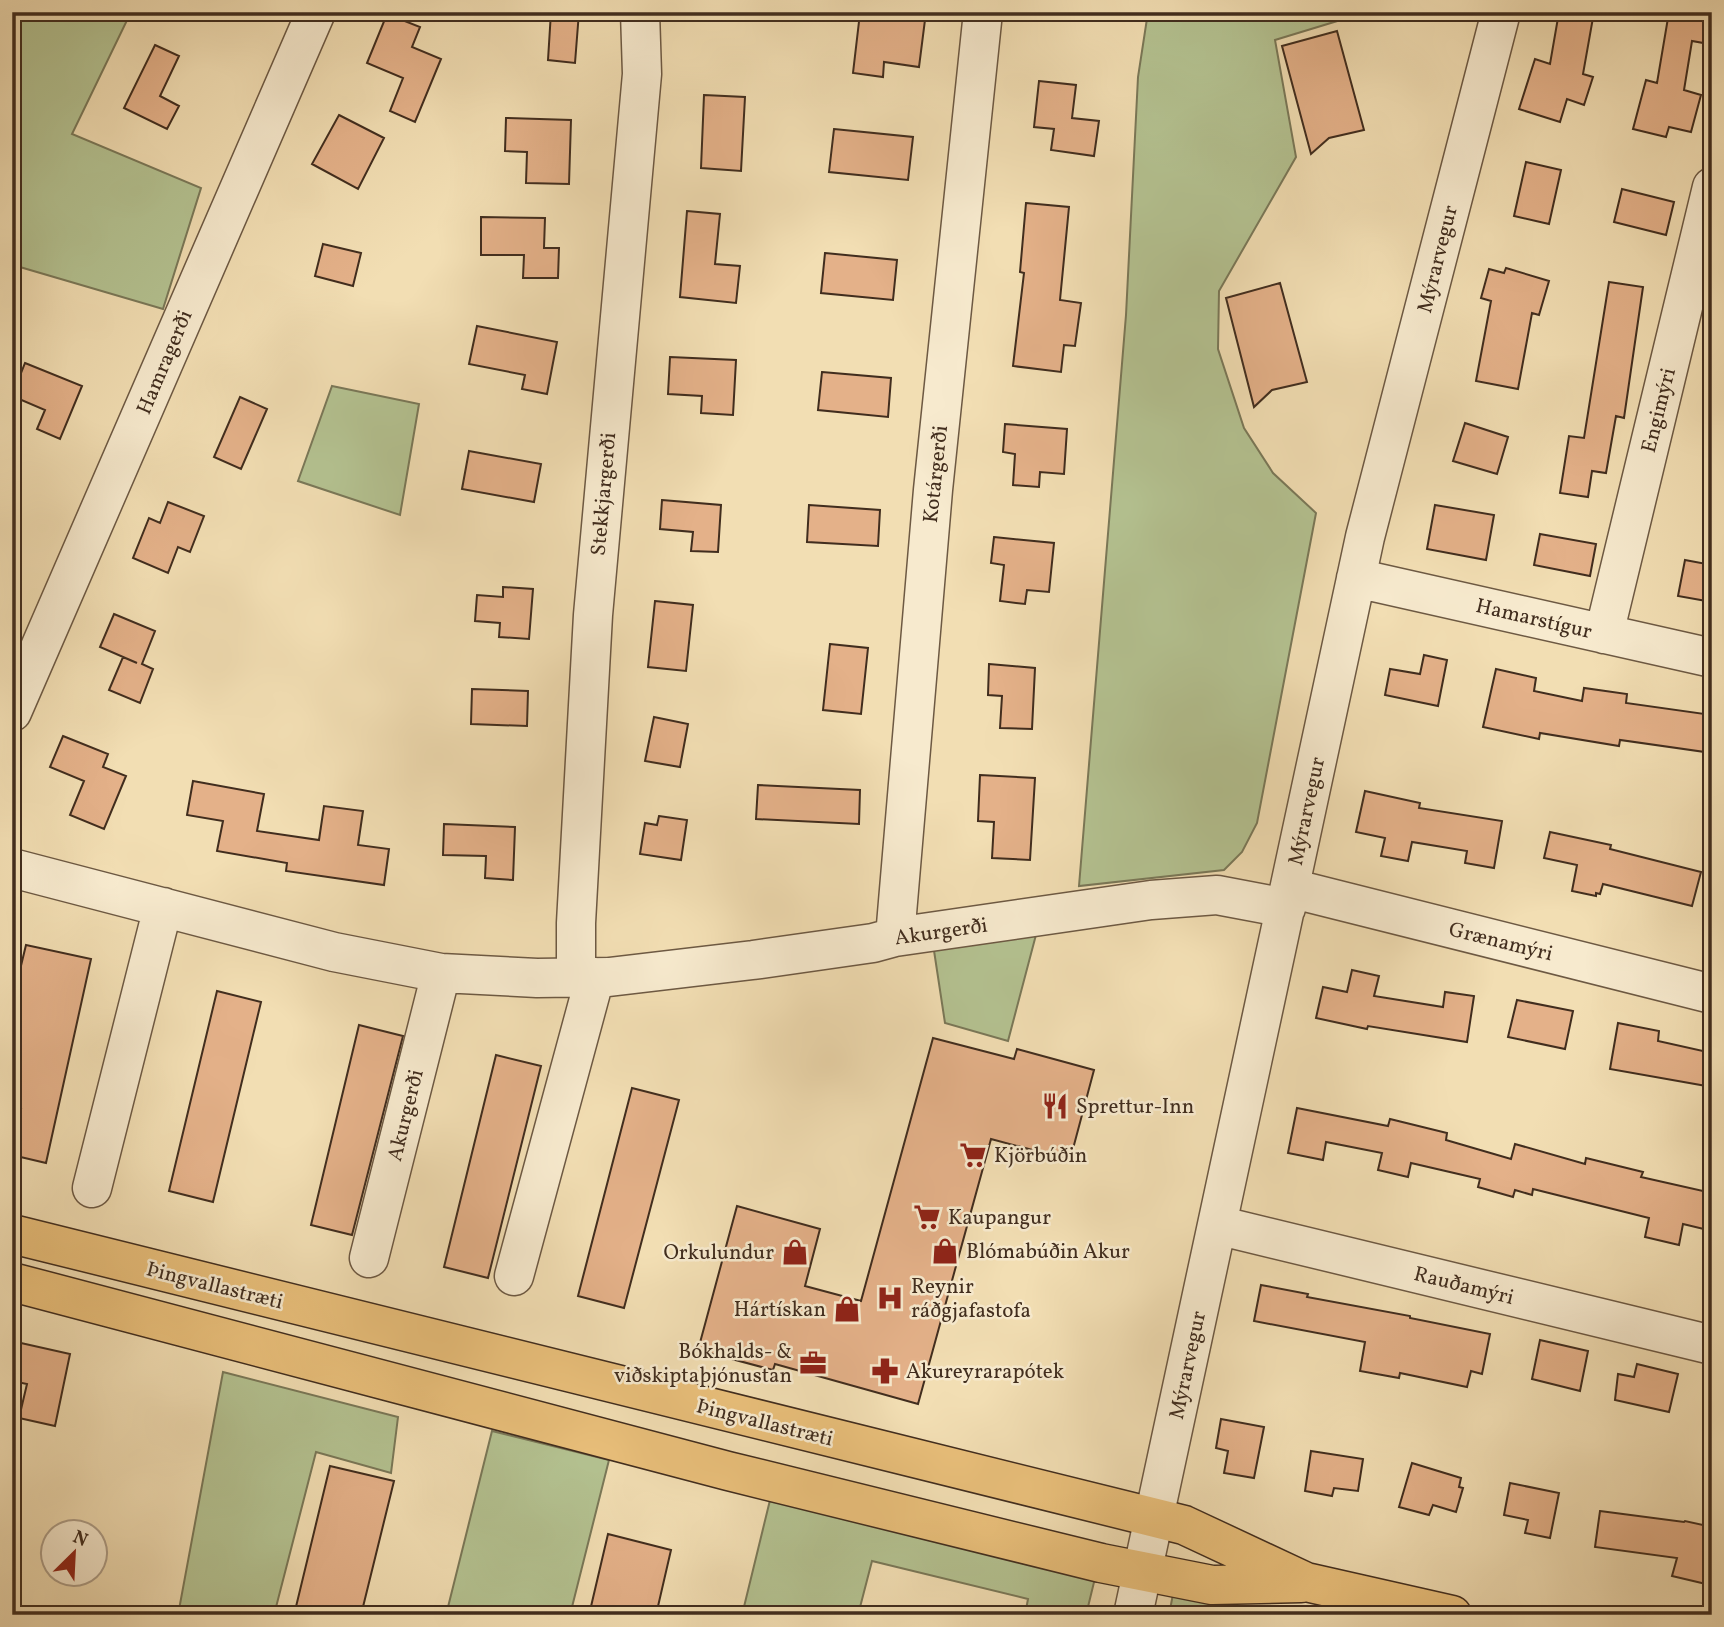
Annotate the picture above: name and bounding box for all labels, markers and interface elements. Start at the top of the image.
street label: Mýrarvegur [1411,202,1466,316]
street label: Hamragerði [130,306,200,419]
street label: Engimýri [1635,365,1684,456]
street label: Kotárgerði [917,424,956,524]
street label: Stekkjargerði [585,431,624,557]
street label: Hamarstígur [1473,592,1595,647]
street label: Mýrarvegur [1282,754,1333,868]
street label: Akurgerði [893,912,990,953]
street label: Grænamýri [1446,916,1556,969]
street label: Akurgerði [381,1066,432,1164]
restaurant icon: Sprettur-Inn [1040,1091,1070,1121]
place label: Sprettur-Inn [1076,1093,1194,1122]
supermarket icon: Kjörbúðin [958,1140,988,1170]
place label: Kjörbúðin [994,1142,1087,1171]
supermarket icon: Kaupangur [912,1202,942,1232]
place label: Kaupangur [948,1204,1051,1233]
shop icon: Blómabúðin Akur [930,1236,960,1266]
shop icon: Orkulundur [780,1237,810,1267]
place label: Blómabúðin Akur [966,1238,1130,1267]
place label: Orkulundur [663,1239,774,1268]
street label: Þingvallastræti [143,1255,286,1317]
street label: Rauðamýri [1410,1260,1517,1313]
place label: Reynir ráðgjafastofa [911,1273,1031,1326]
hospital icon: Reynir ráðgjafastofa [875,1283,905,1313]
shop icon: Hártískan [832,1294,862,1324]
place label: Hártískan [734,1296,826,1325]
street label: Mýrarvegur [1163,1308,1214,1422]
place label: Bókhalds- & viðskiptaþjónustan [614,1338,792,1391]
office icon: Bókhalds- & viðskiptaþjónustan [798,1348,828,1378]
pharmacy icon: Akureyrarapótek [870,1356,900,1386]
place label: Akureyrarapótek [906,1358,1065,1387]
street label: Þingvallastræti [693,1392,836,1454]
north arrow [38,1518,108,1588]
text: N [69,1525,92,1554]

